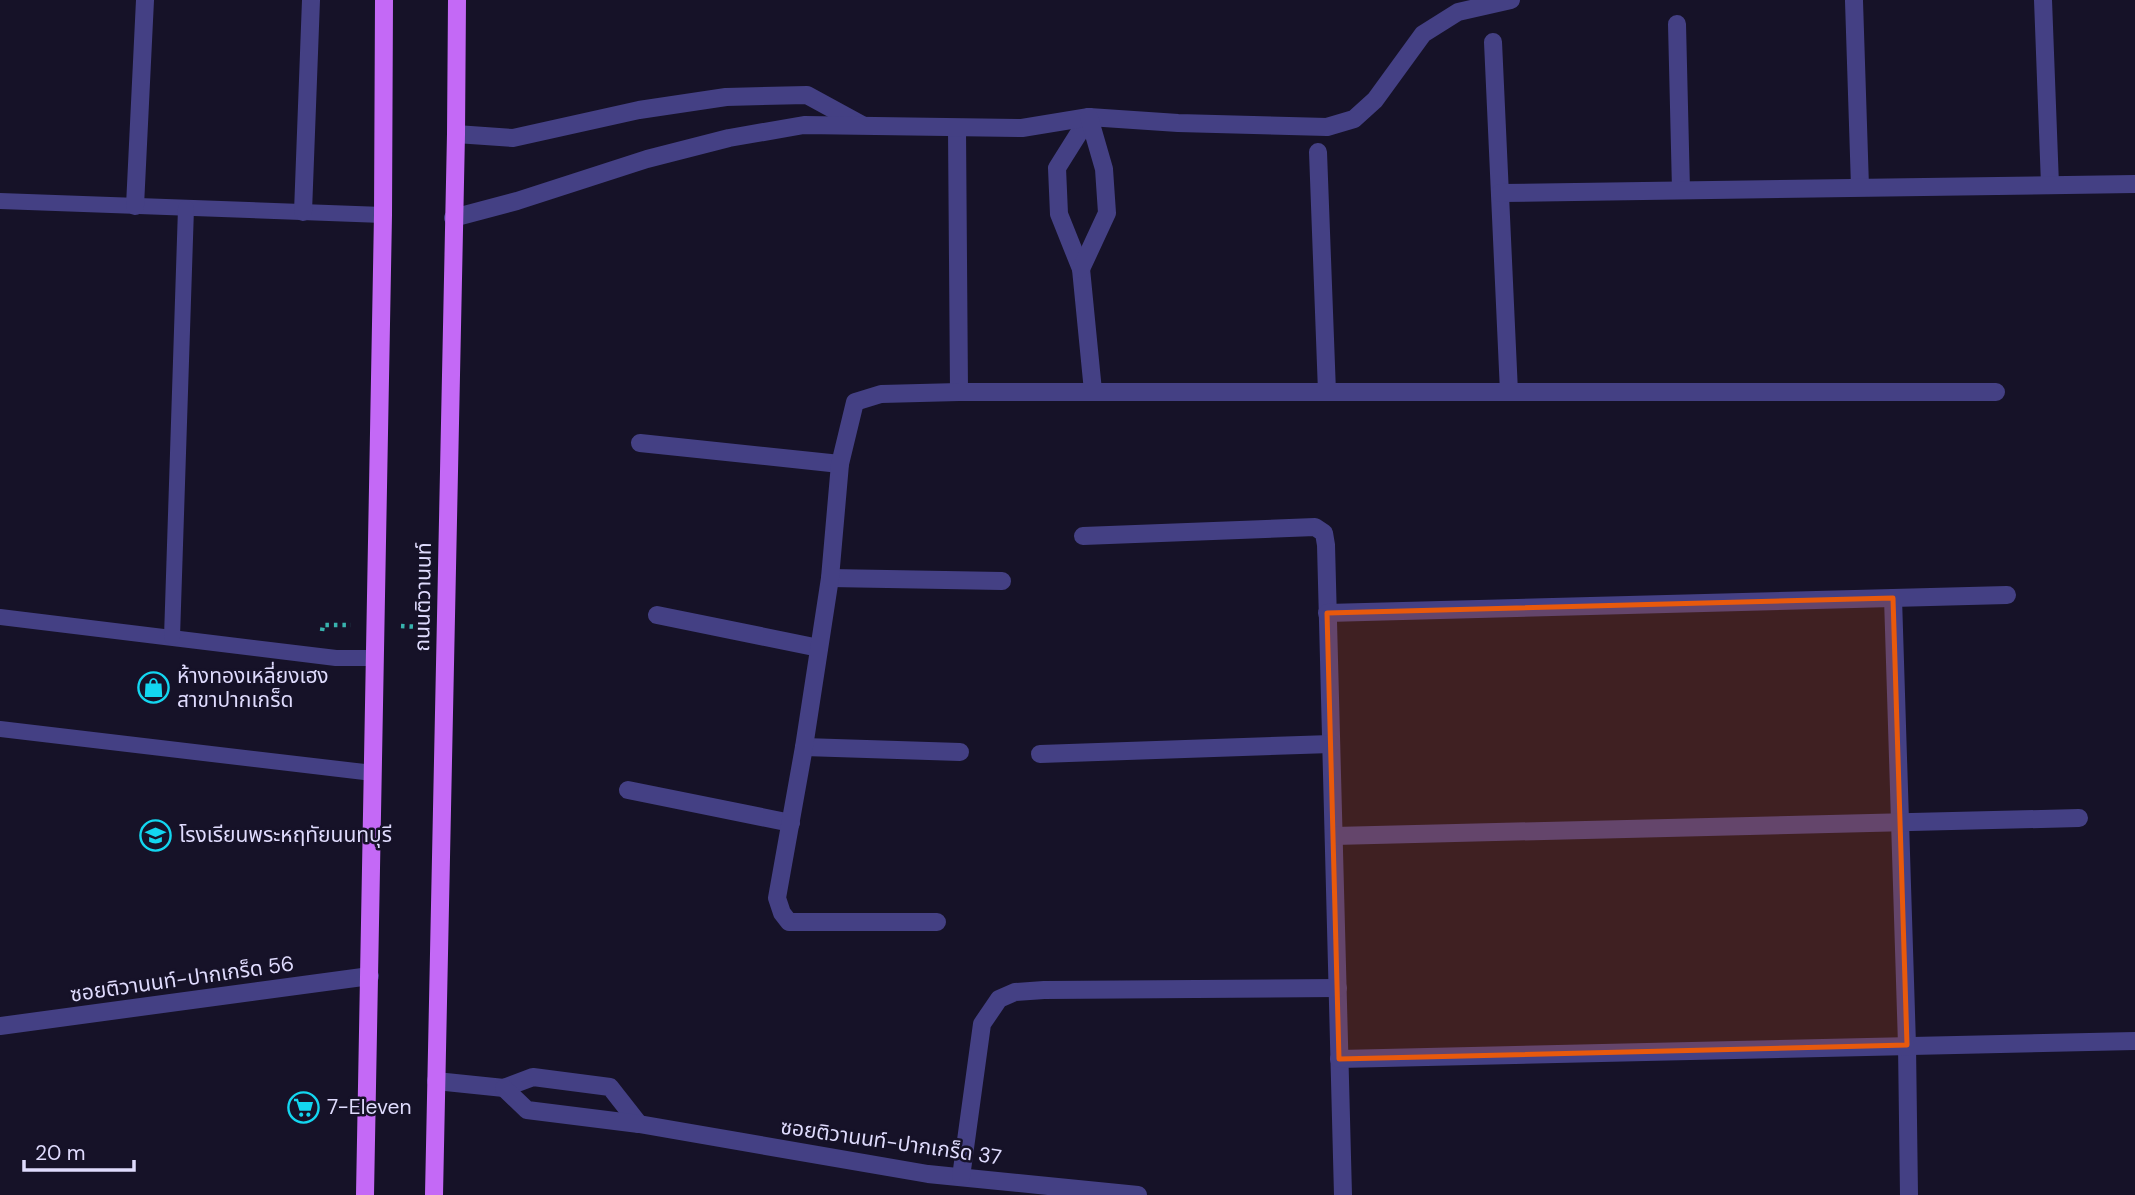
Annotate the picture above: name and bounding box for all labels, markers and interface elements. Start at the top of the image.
street label: ถนนติวานนท์ [408,542,438,652]
place label: ห้างทองเหลี่ยงเฮง สาขาปากเกร็ด [177,661,329,714]
shop icon: ห้างทองเหลี่ยงเฮง สาขาปากเกร็ด [137,671,171,705]
school or university icon: โรงเรียนพระหฤทัยนนทบุรี [139,818,173,852]
place label: โรงเรียนพระหฤทัยนนทบุรี [179,821,392,849]
street label: ซอยติวานนท์-ปากเกร็ด 56 [68,949,296,1009]
supermarket icon: 7-Eleven [287,1090,321,1124]
place label: 7-Eleven [327,1093,411,1121]
street label: ซอยติวานนท์-ปากเกร็ด 37 [779,1113,1003,1171]
scale bar [24,1128,135,1172]
text: 20 m [35,1139,86,1167]

